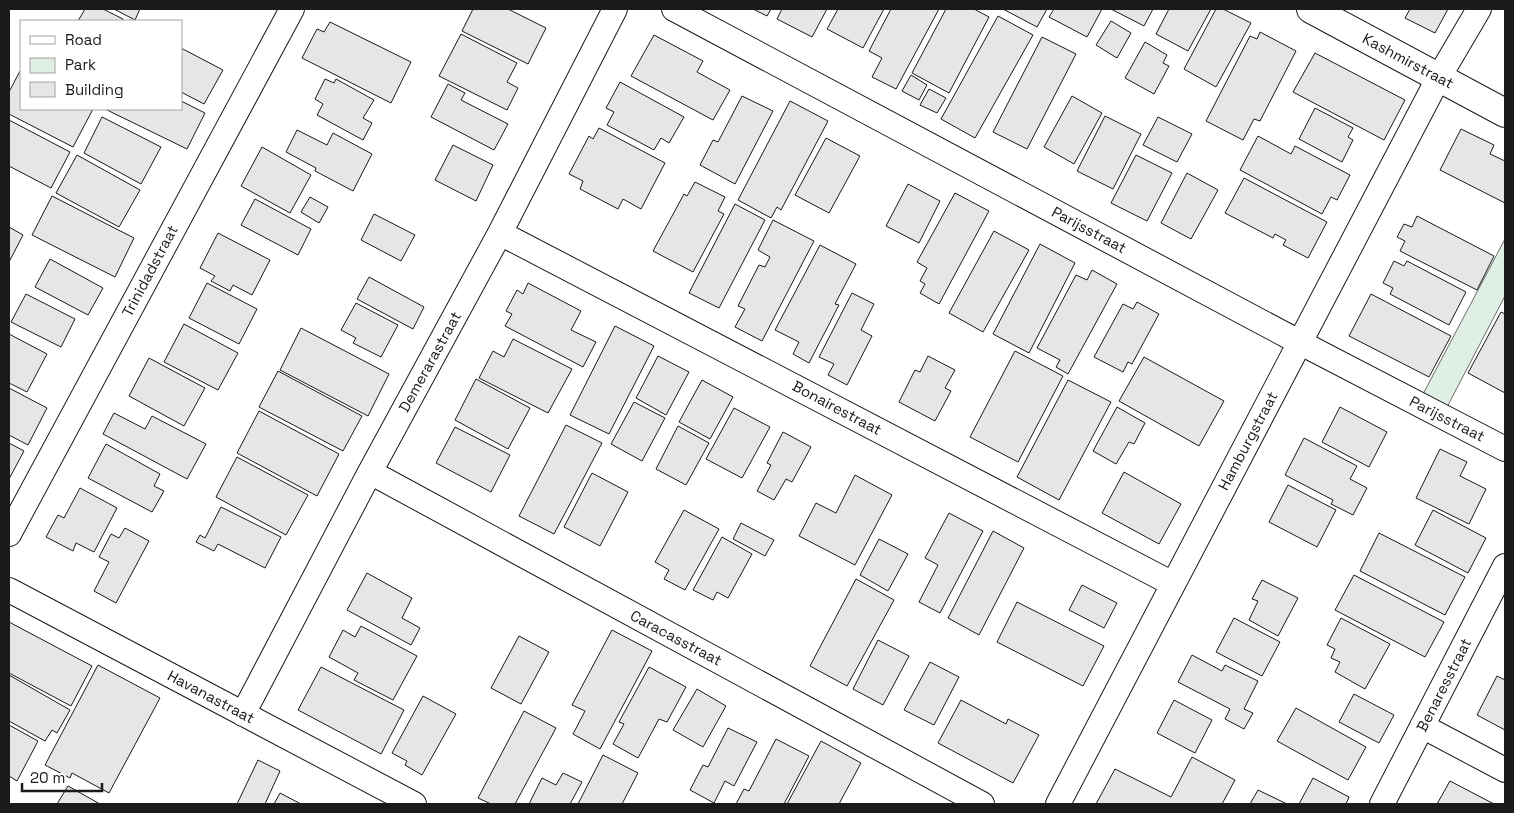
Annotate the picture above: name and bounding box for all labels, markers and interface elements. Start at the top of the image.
legend [20,20,182,110]
street label: Kashmirstraat [1359,29,1457,93]
text: Road [65,30,102,49]
text: Park [65,55,96,74]
text: Building [65,80,124,99]
street label: Parijsstraat [1049,202,1130,257]
street label: Trinidadstraat [117,221,182,320]
street label: Demerarastraat [394,308,465,415]
street label: Bonairestraat [789,376,885,439]
street label: Hamburgstraat [1214,388,1282,493]
street label: Parijsstraat [1406,391,1488,446]
street label: Caracasstraat [627,605,725,670]
street label: Benaresstraat [1412,635,1475,735]
street label: Havanastraat [164,666,258,728]
scale bar [22,760,102,792]
text: 20 m [30,768,65,787]

